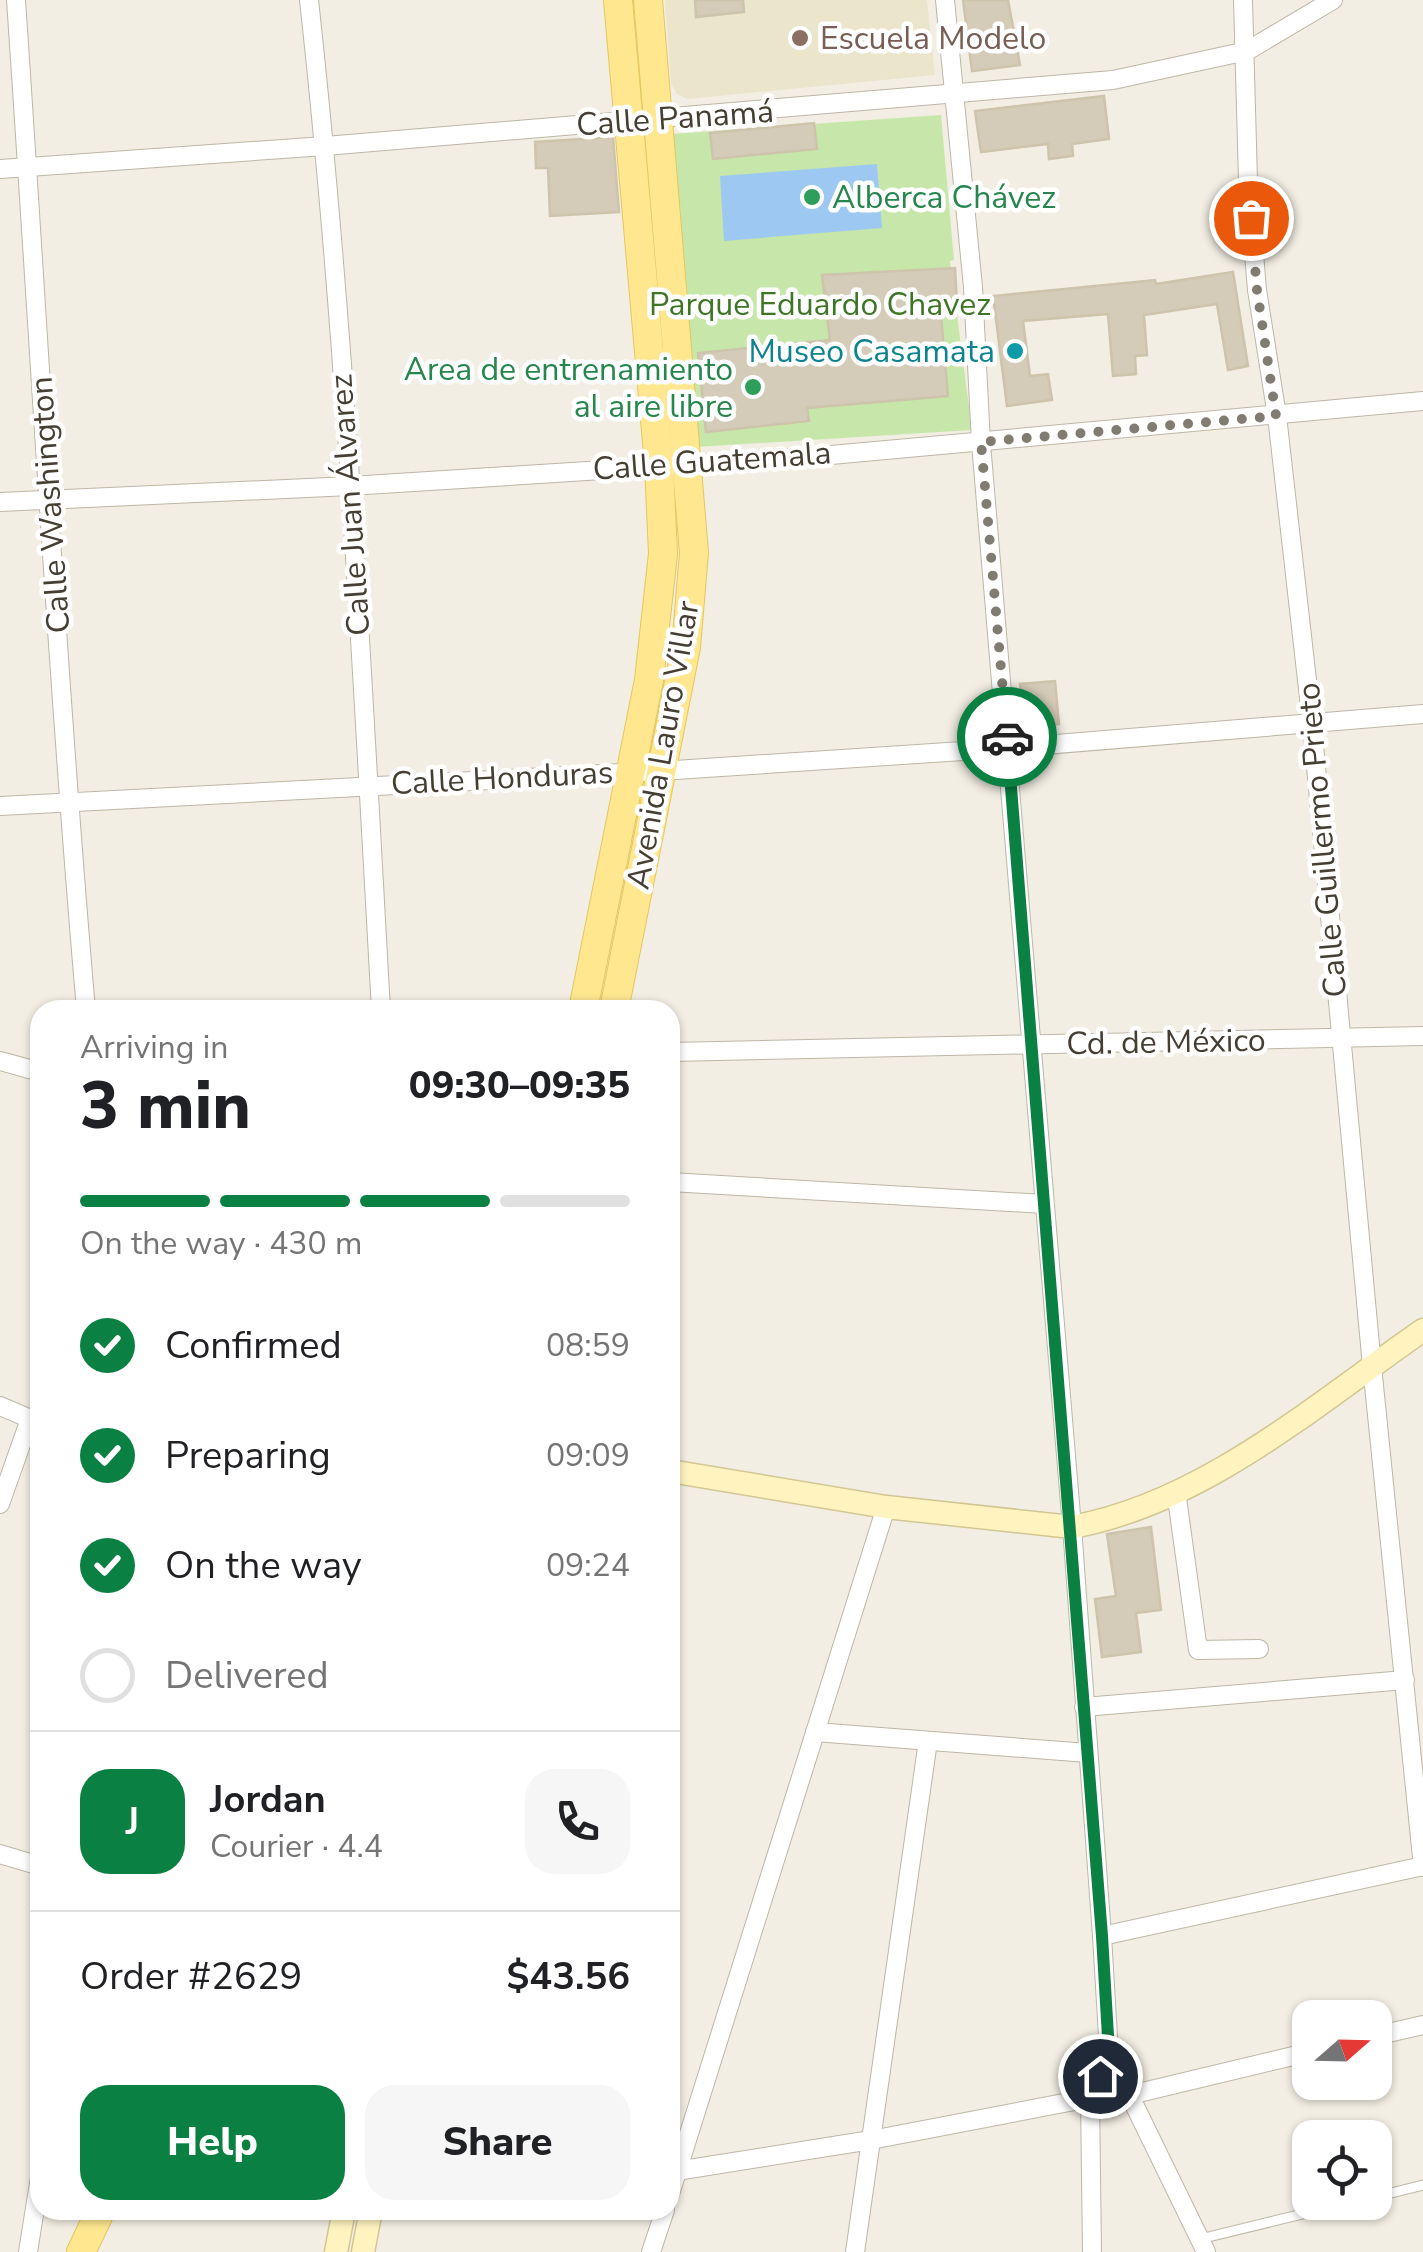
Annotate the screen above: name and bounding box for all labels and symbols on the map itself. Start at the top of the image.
place label: Escuela Modelo [820,17,1046,60]
marker: Escuela Modelo [789,27,811,49]
street label: Calle Panamá [575,90,775,146]
place label: Alberca Chávez [832,176,1056,219]
pin [1209,176,1294,261]
marker: Alberca Chávez [801,186,823,208]
park label: Parque Eduardo Chavez [649,283,991,326]
place label: Museo Casamata [748,330,995,373]
marker: Museo Casamata [1004,340,1026,362]
place label: Area de entrenamiento al aire libre [404,348,733,428]
street label: Calle Juan Álvarez [319,373,381,637]
street label: Calle Washington [20,375,80,635]
marker: Area de entrenamiento al aire libre [742,376,764,398]
street label: Calle Guatemala [591,431,833,491]
street label: Avenida Lauro Villar [617,597,710,892]
street label: Calle Guillermo Prieto [1287,681,1357,999]
courier [957,687,1057,787]
street label: Calle Honduras [390,751,614,805]
street label: Cd. de México [1066,1019,1266,1065]
north arrow [1292,2000,1392,2100]
pin [1058,2034,1143,2119]

